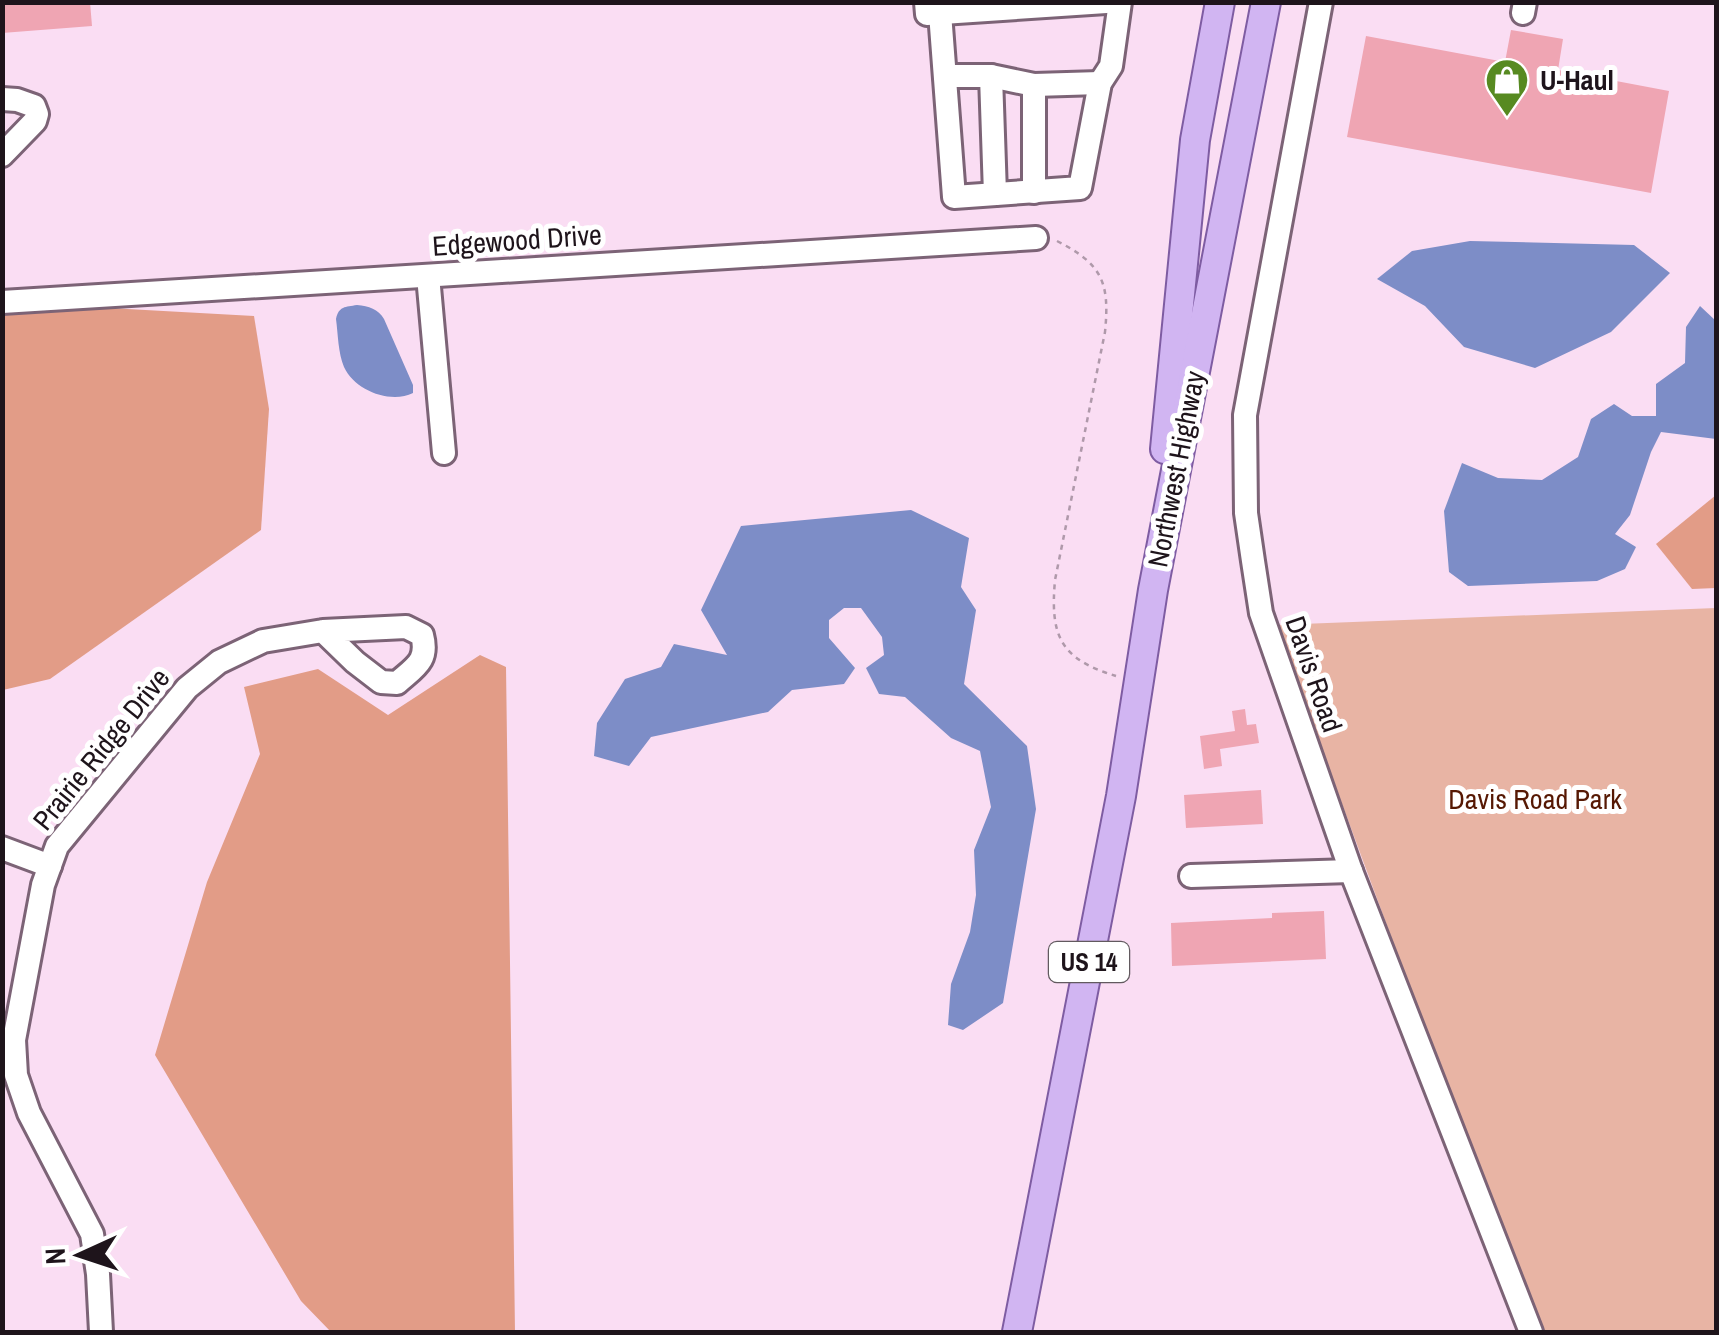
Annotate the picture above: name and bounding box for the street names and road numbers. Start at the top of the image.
street label: Edgewood Drive [431,215,603,265]
street label: Northwest Highway [1138,367,1214,570]
street label: Davis Road [1277,611,1351,737]
street label: Prairie Ridge Drive [24,660,178,838]
road number: US 14 [1049,942,1129,982]

